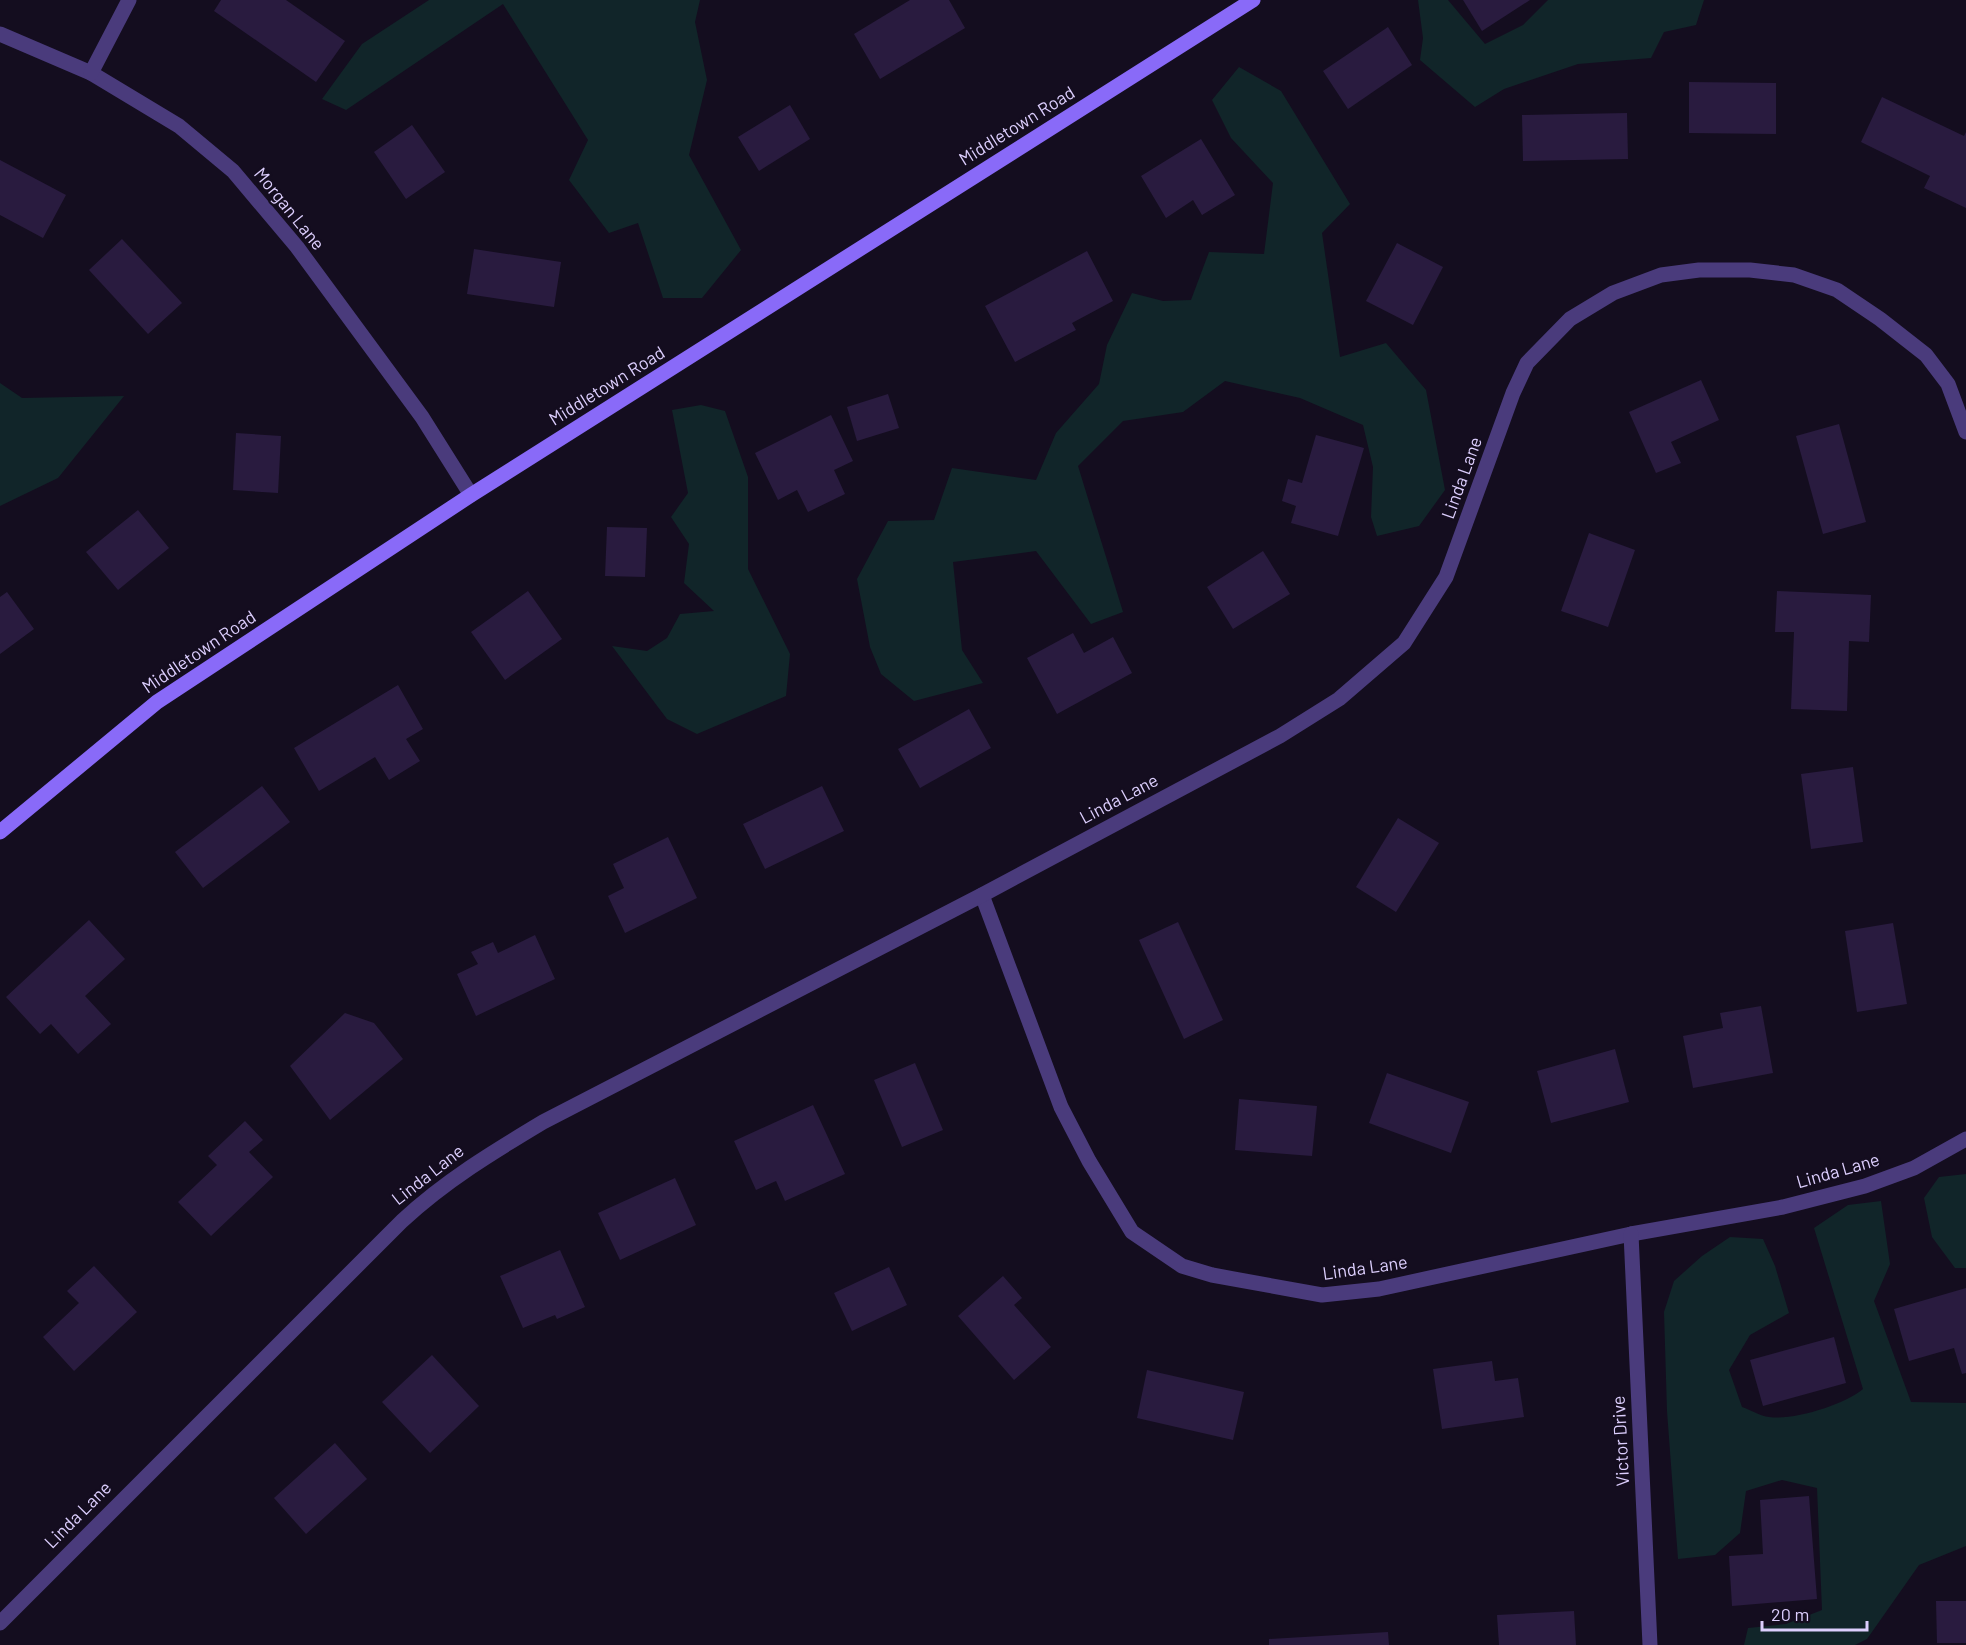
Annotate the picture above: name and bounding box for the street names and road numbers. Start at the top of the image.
street label: Middletown Road [954,81,1079,170]
street label: Morgan Lane [250,163,330,254]
street label: Middletown Road [544,341,669,430]
street label: Linda Lane [1436,434,1486,522]
street label: Middletown Road [137,605,260,697]
street label: Linda Lane [1076,768,1161,828]
street label: Linda Lane [387,1139,468,1209]
street label: Linda Lane [1794,1148,1882,1192]
street label: Linda Lane [1321,1250,1409,1284]
street label: Victor Drive [1607,1395,1633,1487]
street label: Linda Lane [39,1476,115,1552]

